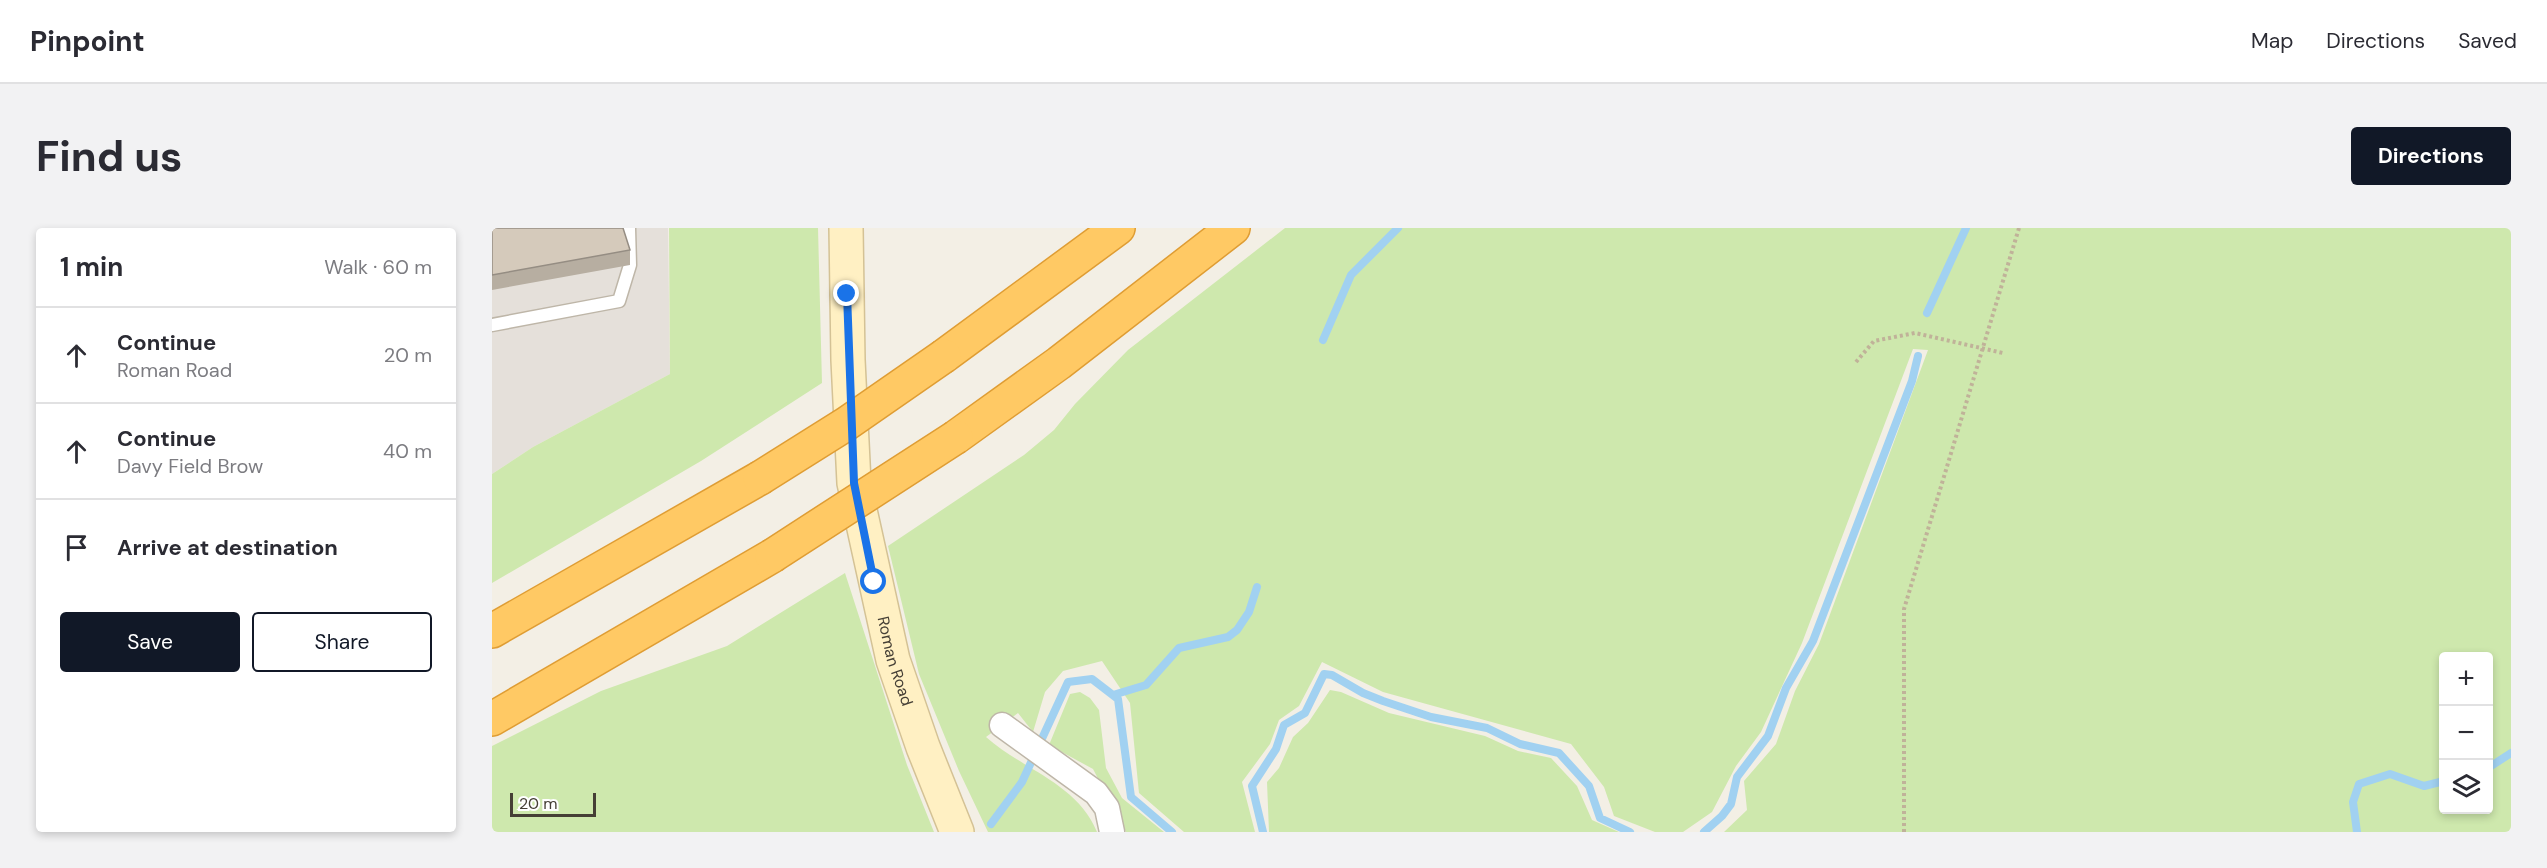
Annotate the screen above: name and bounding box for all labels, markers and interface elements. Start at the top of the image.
text: Pinpoint [30,23,145,60]
text: Map [2251,27,2293,55]
text: Directions [2326,27,2425,55]
text: Saved [2458,27,2517,55]
button: Directions [2351,127,2511,185]
text: Find us [36,129,182,184]
text: 1 min [60,250,123,284]
text: Walk · 60 m [324,254,432,280]
route end [833,280,859,306]
text: Continue [117,328,216,357]
icon: ahead [60,339,93,372]
text: 20 m [384,342,432,368]
text: Roman Road [117,357,232,383]
text: Continue [117,424,216,453]
icon: ahead [60,435,93,468]
text: 40 m [383,438,432,464]
text: Davy Field Brow [117,453,263,479]
icon: arrive [60,531,93,564]
text: Arrive at destination [117,533,338,562]
route start [860,568,886,594]
button: Save [60,612,240,672]
button: Share [252,612,432,672]
street label: Roman Road [873,614,918,709]
map controls [2439,652,2493,814]
button: + [2439,652,2493,706]
button: − [2439,706,2493,760]
button: layers [2439,760,2493,814]
scale bar [510,790,596,818]
text: 20 m [519,793,558,814]

